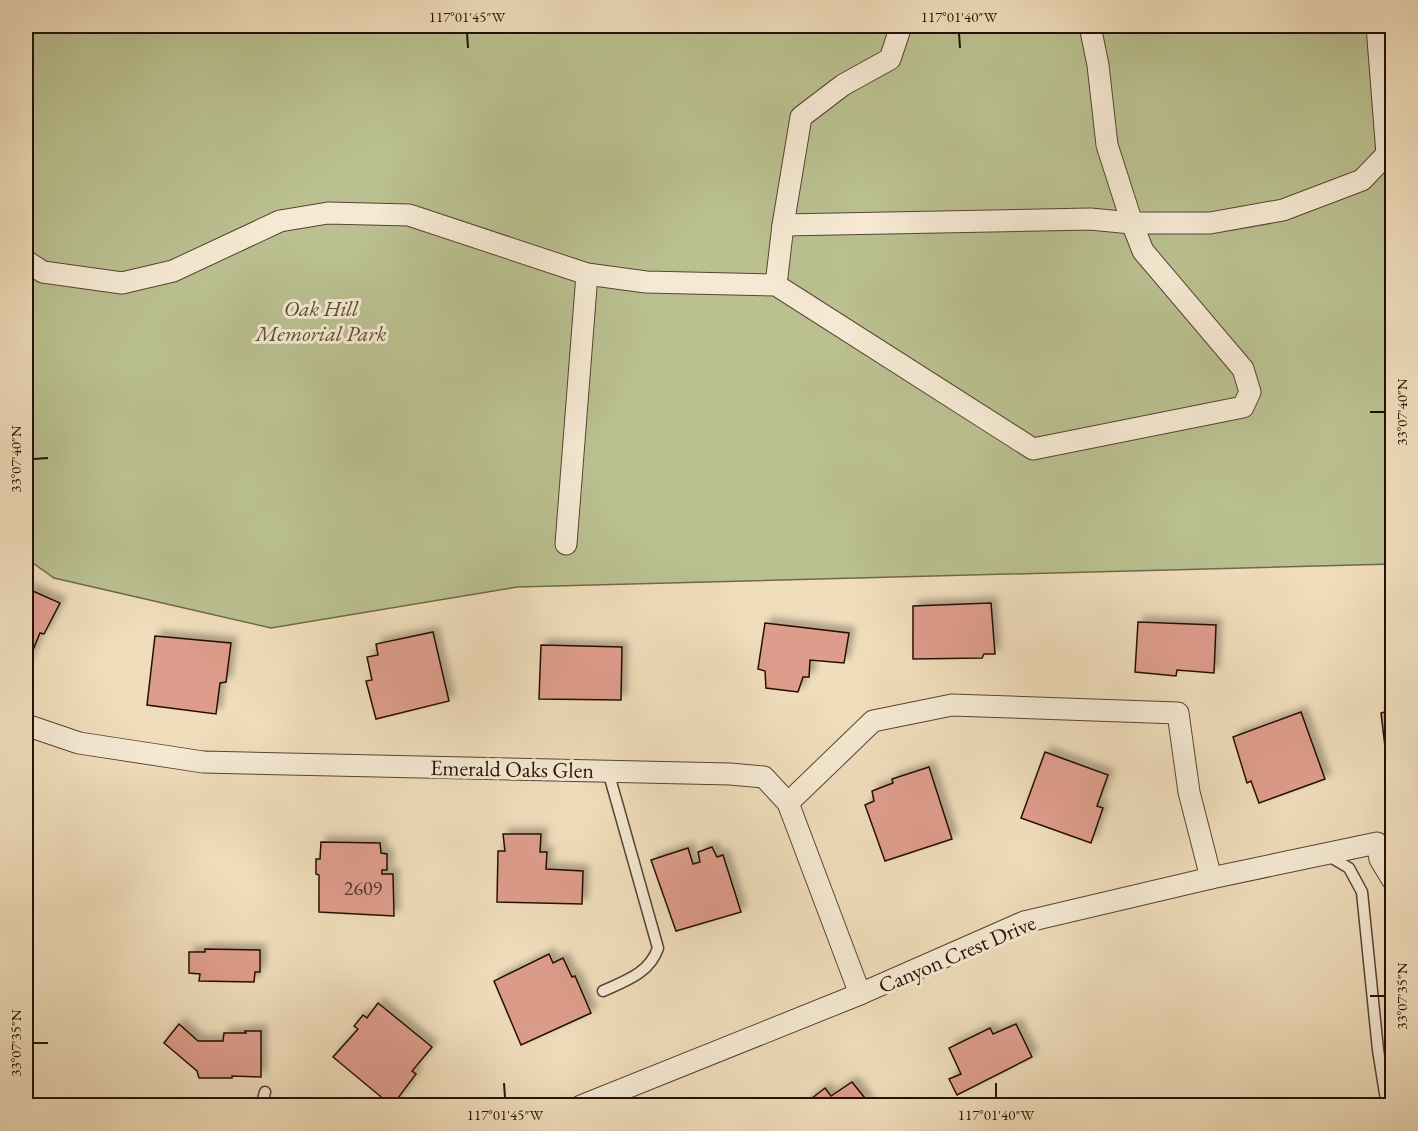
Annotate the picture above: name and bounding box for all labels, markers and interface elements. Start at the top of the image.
text: 117°01'45"W [429,7,505,26]
text: 117°01'40"W [921,7,997,26]
park label: Oak Hill Memorial Park [253,294,387,348]
text: 33°07'40"N [1392,378,1411,446]
text: 33°07'40"N [6,425,25,493]
street label: Emerald Oaks Glen [430,753,595,785]
house number: 2609 [344,875,383,901]
street label: Canyon Crest Drive [874,908,1040,1000]
text: 33°07'35"N [1392,962,1411,1030]
text: 33°07'35"N [6,1009,25,1077]
text: 117°01'45"W [467,1105,543,1124]
text: 117°01'40"W [958,1105,1034,1124]

